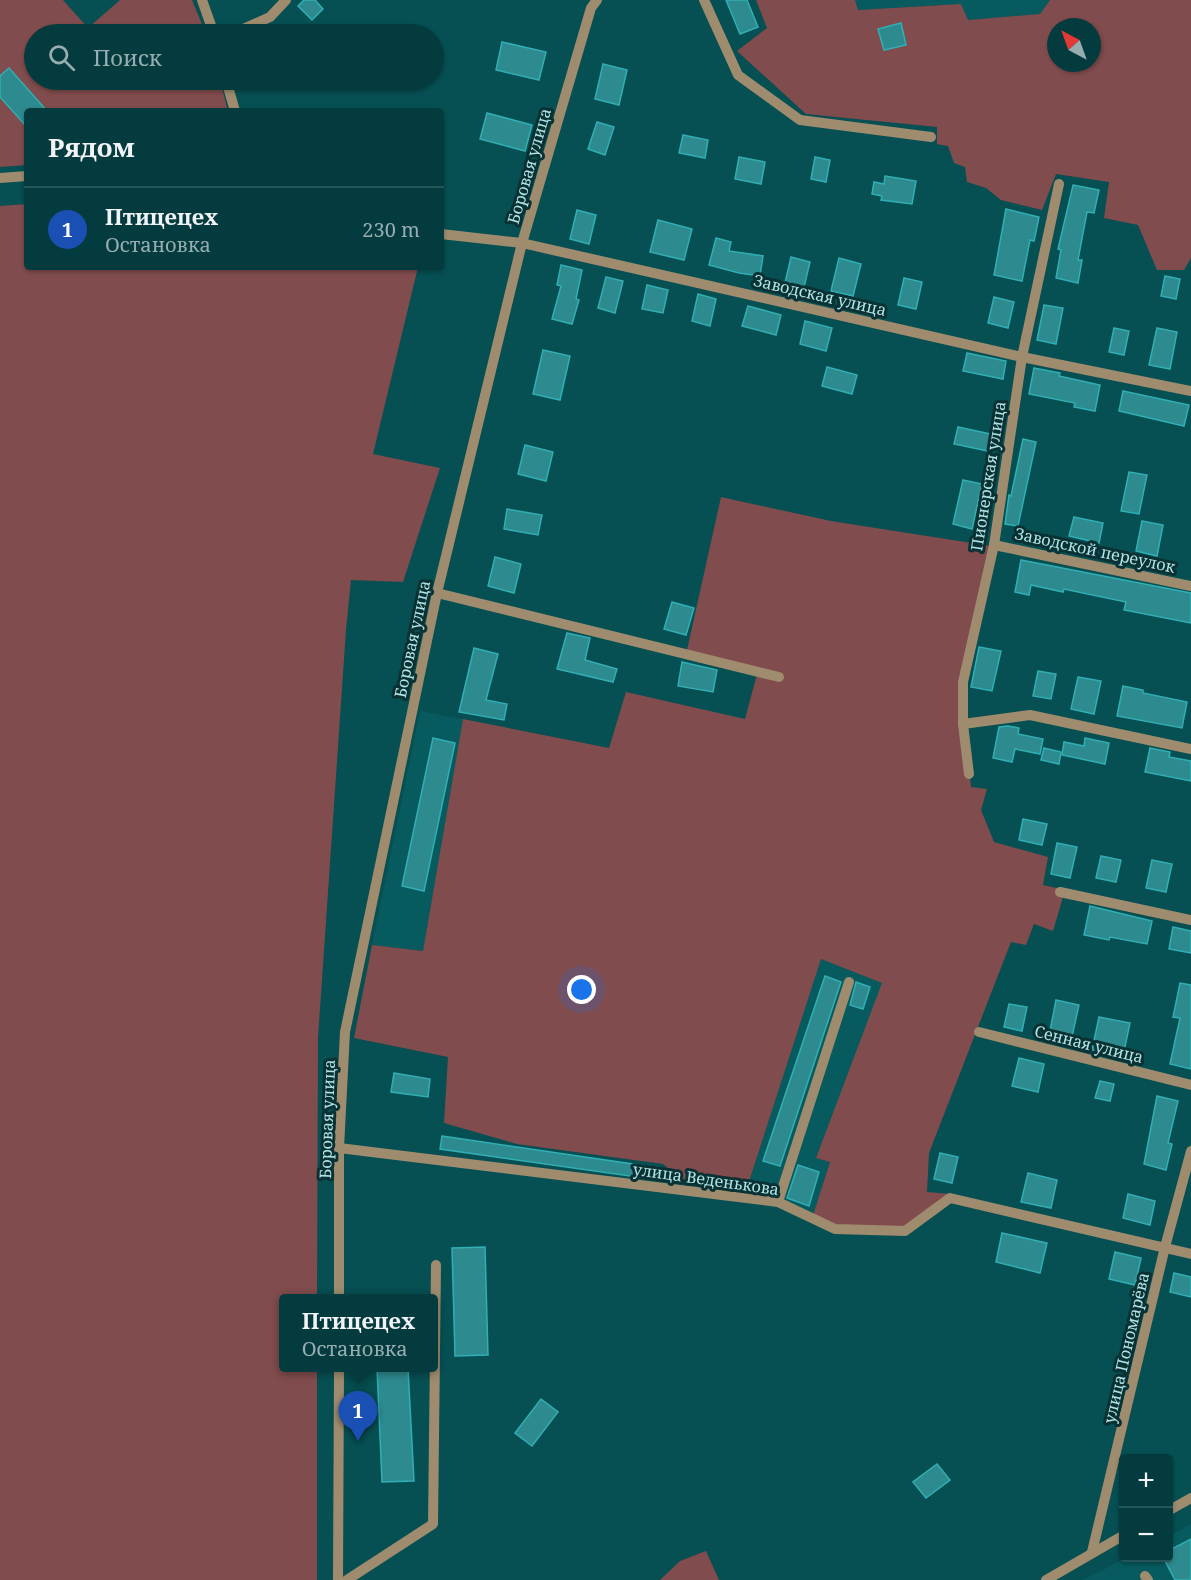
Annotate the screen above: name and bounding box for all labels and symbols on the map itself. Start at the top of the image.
north arrow [1047,18,1101,72]
street label: Боровая улица [502,106,556,226]
street label: Заводская улица [751,269,889,321]
street label: Пионерская улица [965,400,1011,552]
street label: Заводской переулок [1013,522,1178,578]
street label: Боровая улица [389,578,435,700]
your location [567,975,596,1004]
street label: Сенная улица [1032,1020,1146,1068]
street label: Боровая улица [314,1059,340,1179]
street label: улица Веденькова [632,1158,780,1200]
street label: улица Пономарёва [1098,1270,1154,1426]
pin: 1 [338,1392,378,1441]

